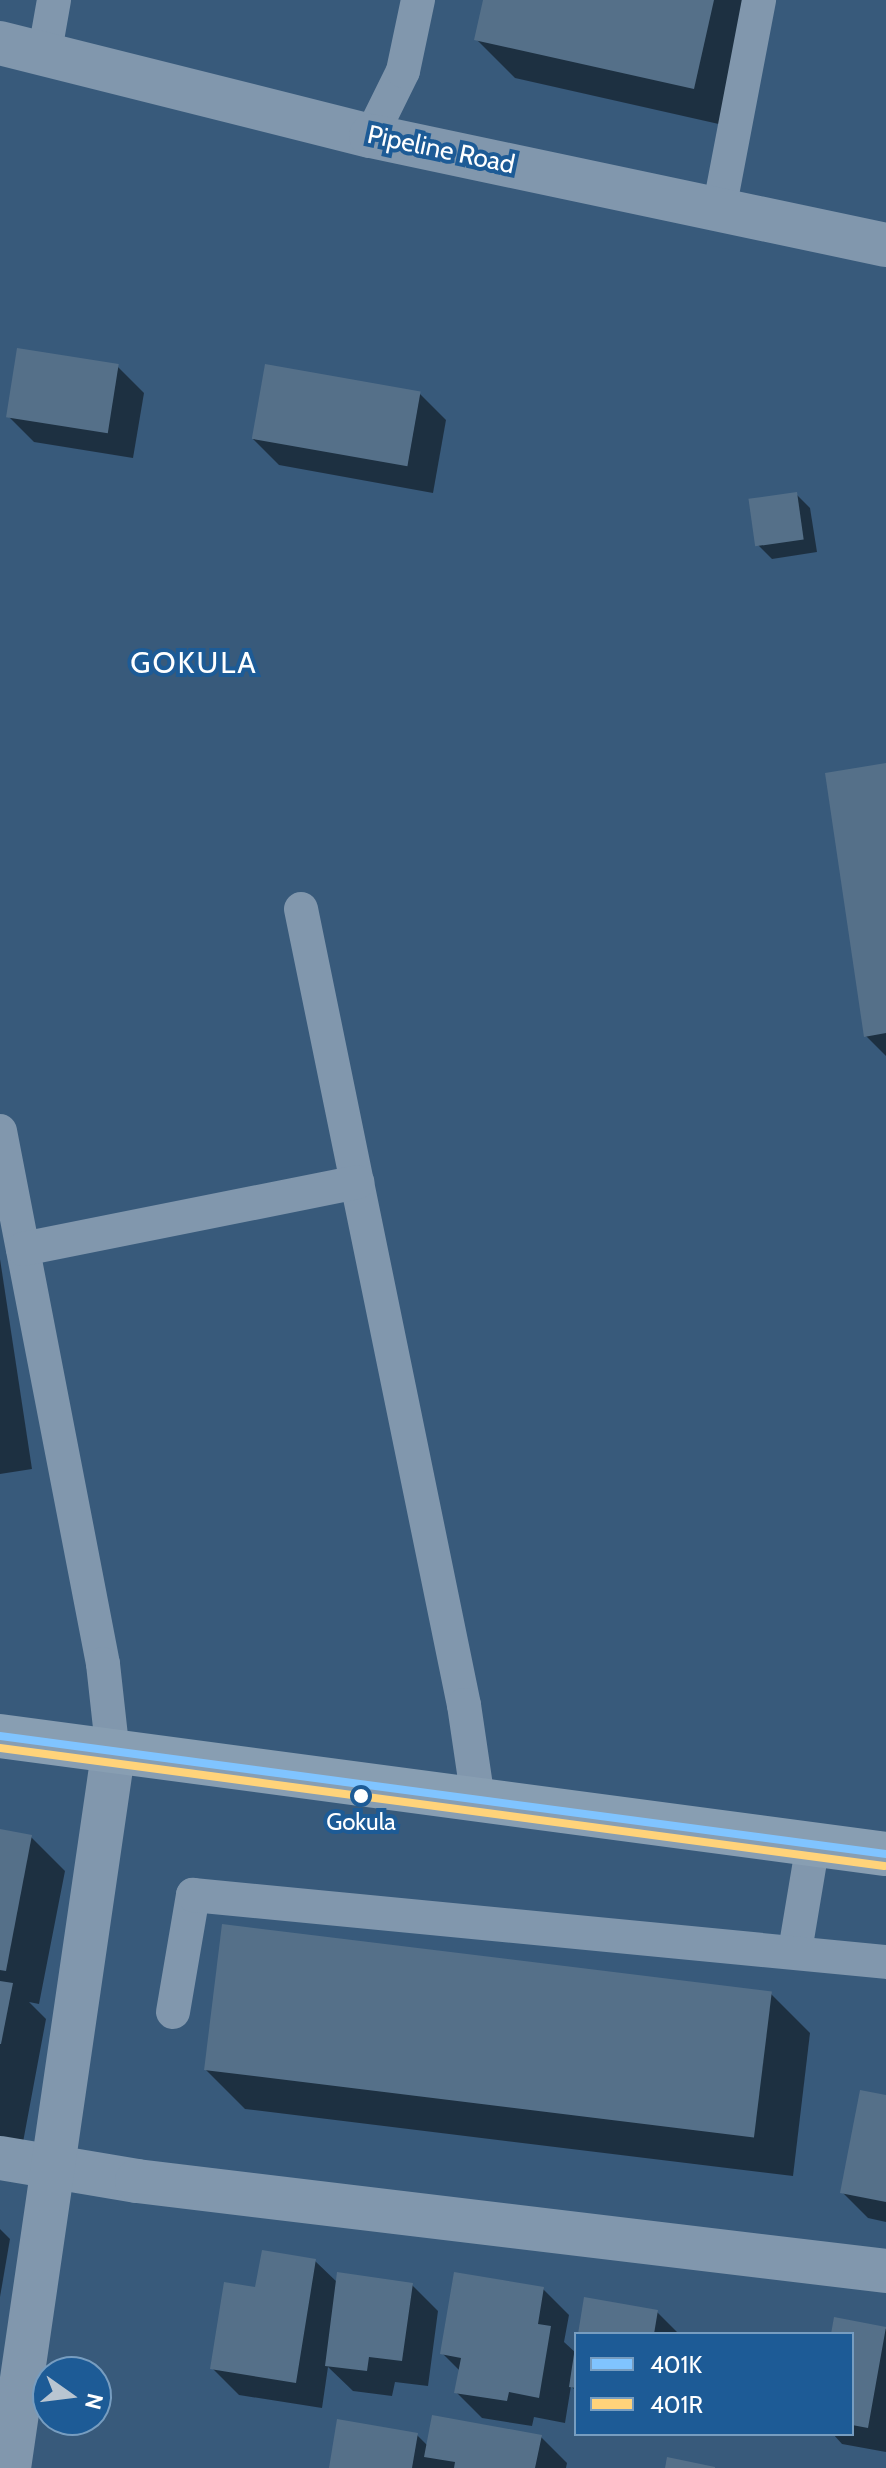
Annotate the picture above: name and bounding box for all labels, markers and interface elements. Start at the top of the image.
street label: Pipeline Road [365,119,517,181]
district label: GOKULA [130,645,258,681]
marker: Gokula [353,1788,369,1804]
place label: Gokula [326,1808,396,1836]
legend [574,2332,854,2436]
text: 401K [650,2350,702,2379]
north arrow [32,2356,112,2436]
text: 401R [650,2390,703,2419]
text: N [79,2391,109,2412]

